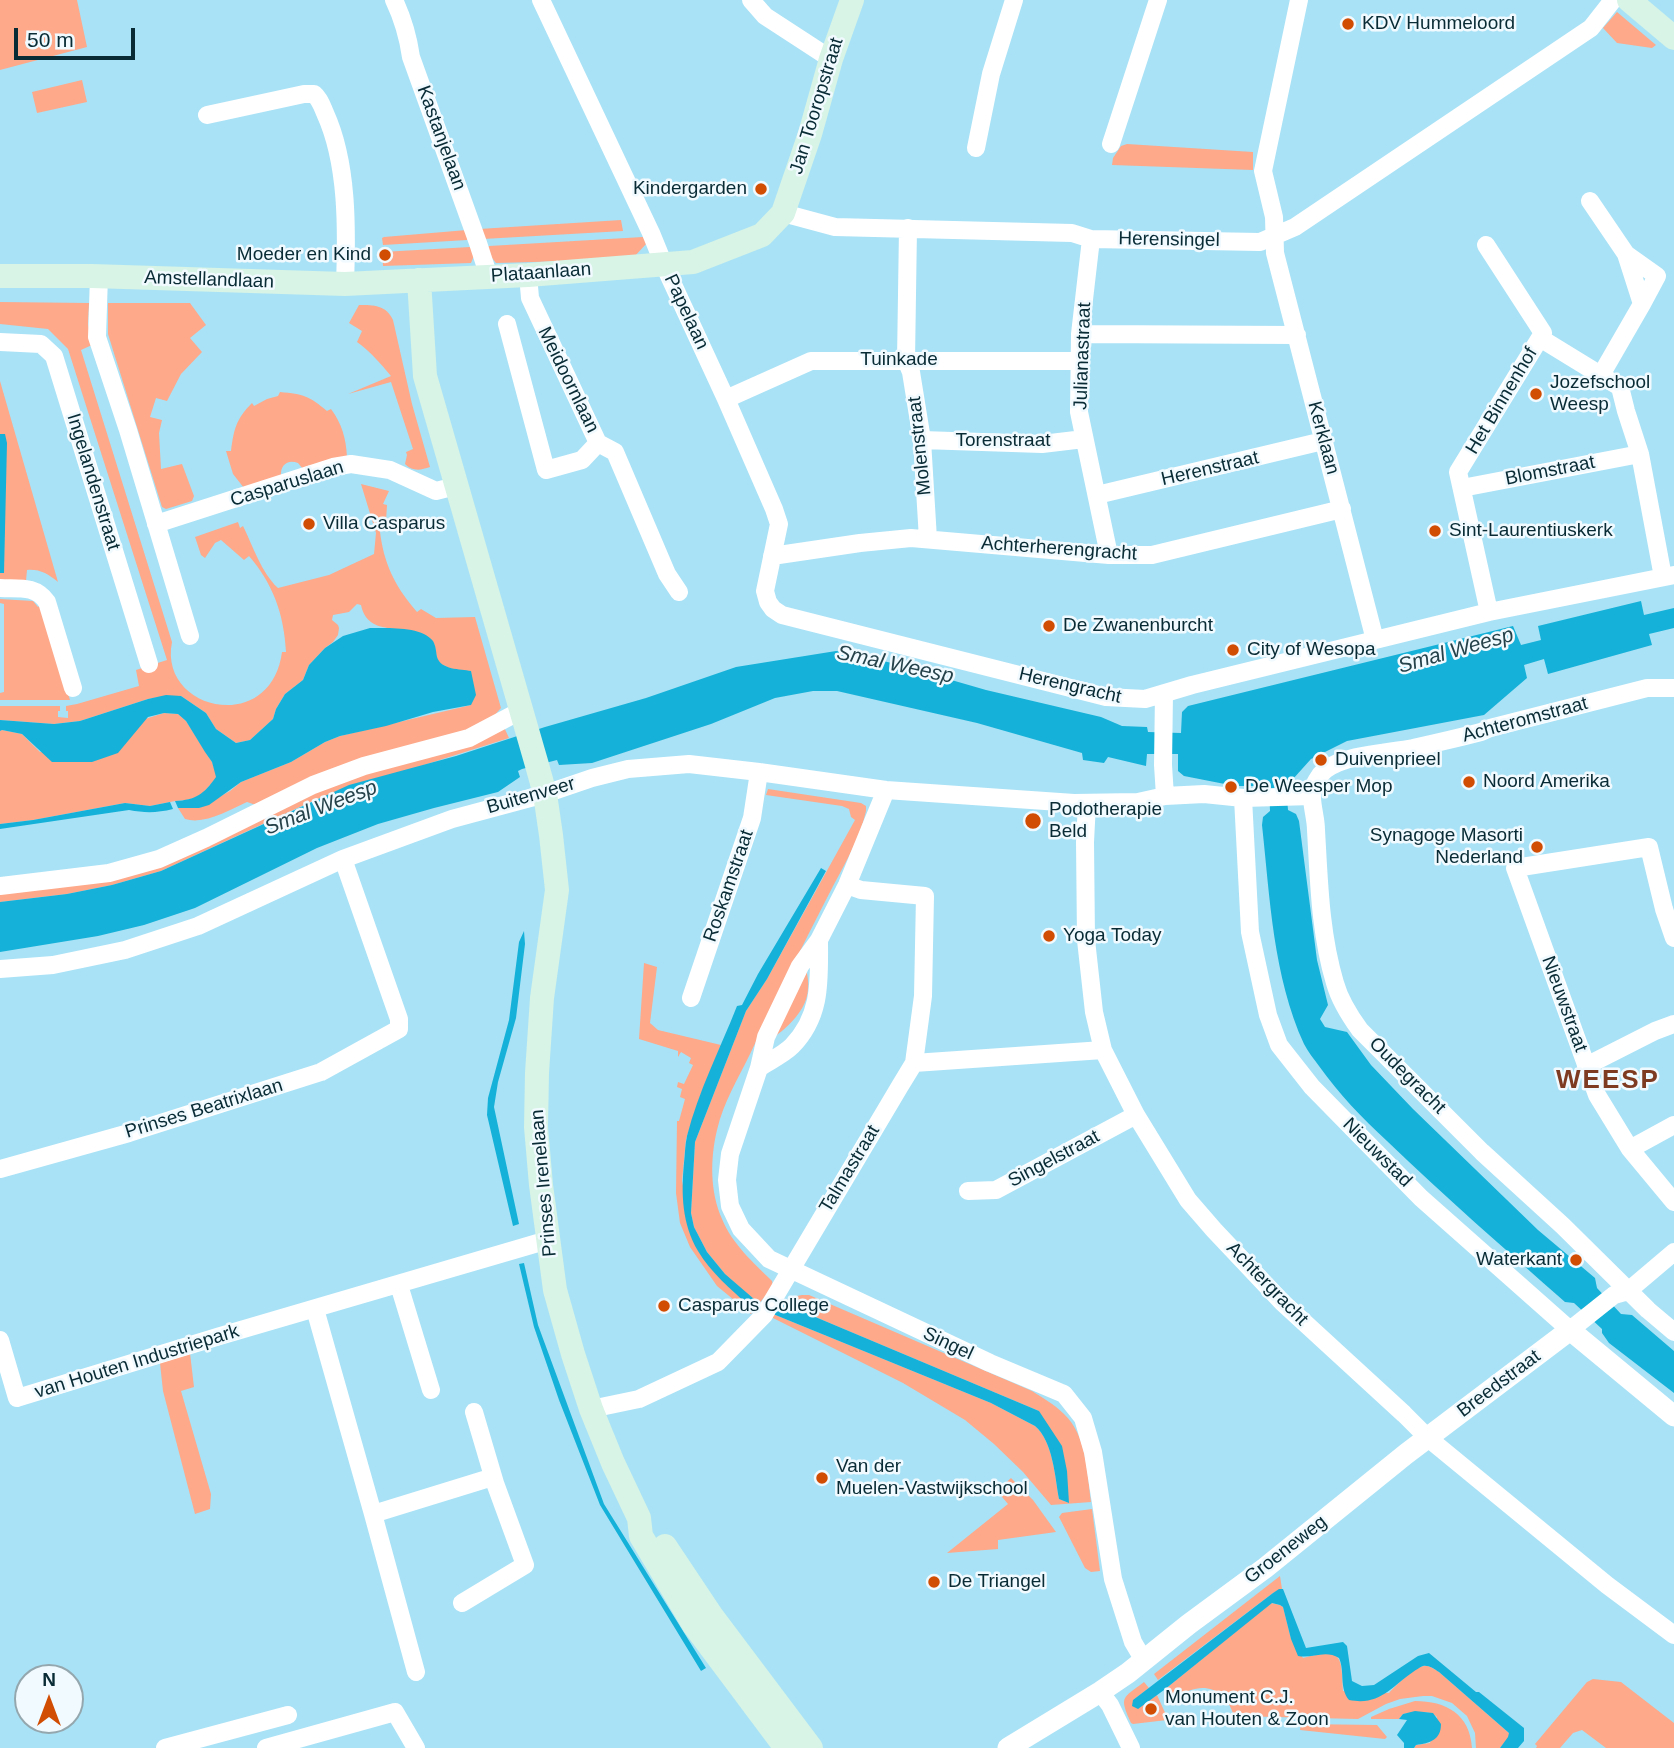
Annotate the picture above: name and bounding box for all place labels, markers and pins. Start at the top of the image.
place label: KDV Hummeloord [1362,13,1515,35]
marker: KDV Hummeloord [1340,16,1356,32]
place label: Kindergarden [633,178,747,200]
marker: Kindergarden [753,181,769,197]
place label: Moeder en Kind [237,244,371,266]
marker: Moeder en Kind [377,247,393,263]
place label: Jozefschool Weesp [1550,372,1650,416]
marker: Jozefschool Weesp [1528,386,1544,402]
place label: Villa Casparus [323,513,445,535]
marker: Villa Casparus [301,516,317,532]
place label: Sint-Laurentiuskerk [1449,520,1613,542]
marker: Sint-Laurentiuskerk [1427,523,1443,539]
place label: De Zwanenburcht [1063,615,1213,637]
marker: De Zwanenburcht [1041,618,1057,634]
place label: City of Wesopa [1247,639,1375,661]
marker: City of Wesopa [1225,642,1241,658]
place label: Duivenprieel [1335,749,1441,771]
marker: Duivenprieel [1313,752,1329,768]
place label: Noord Amerika [1483,771,1610,793]
marker: Noord Amerika [1461,774,1477,790]
place label: De Weesper Mop [1245,776,1392,798]
marker: De Weesper Mop [1223,779,1239,795]
place label: Podotherapie Beld [1049,799,1162,843]
marker: Podotherapie Beld [1023,811,1043,831]
place label: Synagoge Masorti Nederland [1370,825,1523,869]
marker: Synagoge Masorti Nederland [1529,839,1545,855]
place label: Yoga Today [1063,925,1162,947]
marker: Yoga Today [1041,928,1057,944]
place label: Waterkant [1476,1249,1562,1271]
marker: Waterkant [1568,1252,1584,1268]
place label: Casparus College [678,1295,829,1317]
marker: Casparus College [656,1298,672,1314]
place label: Van der Muelen-Vastwijkschool [836,1456,1028,1500]
marker: Van der Muelen-Vastwijkschool [814,1470,830,1486]
place label: De Triangel [948,1571,1046,1593]
marker: De Triangel [926,1574,942,1590]
place label: Monument C.J. van Houten & Zoon [1165,1687,1329,1731]
marker: Monument C.J. van Houten & Zoon [1143,1701,1159,1717]

